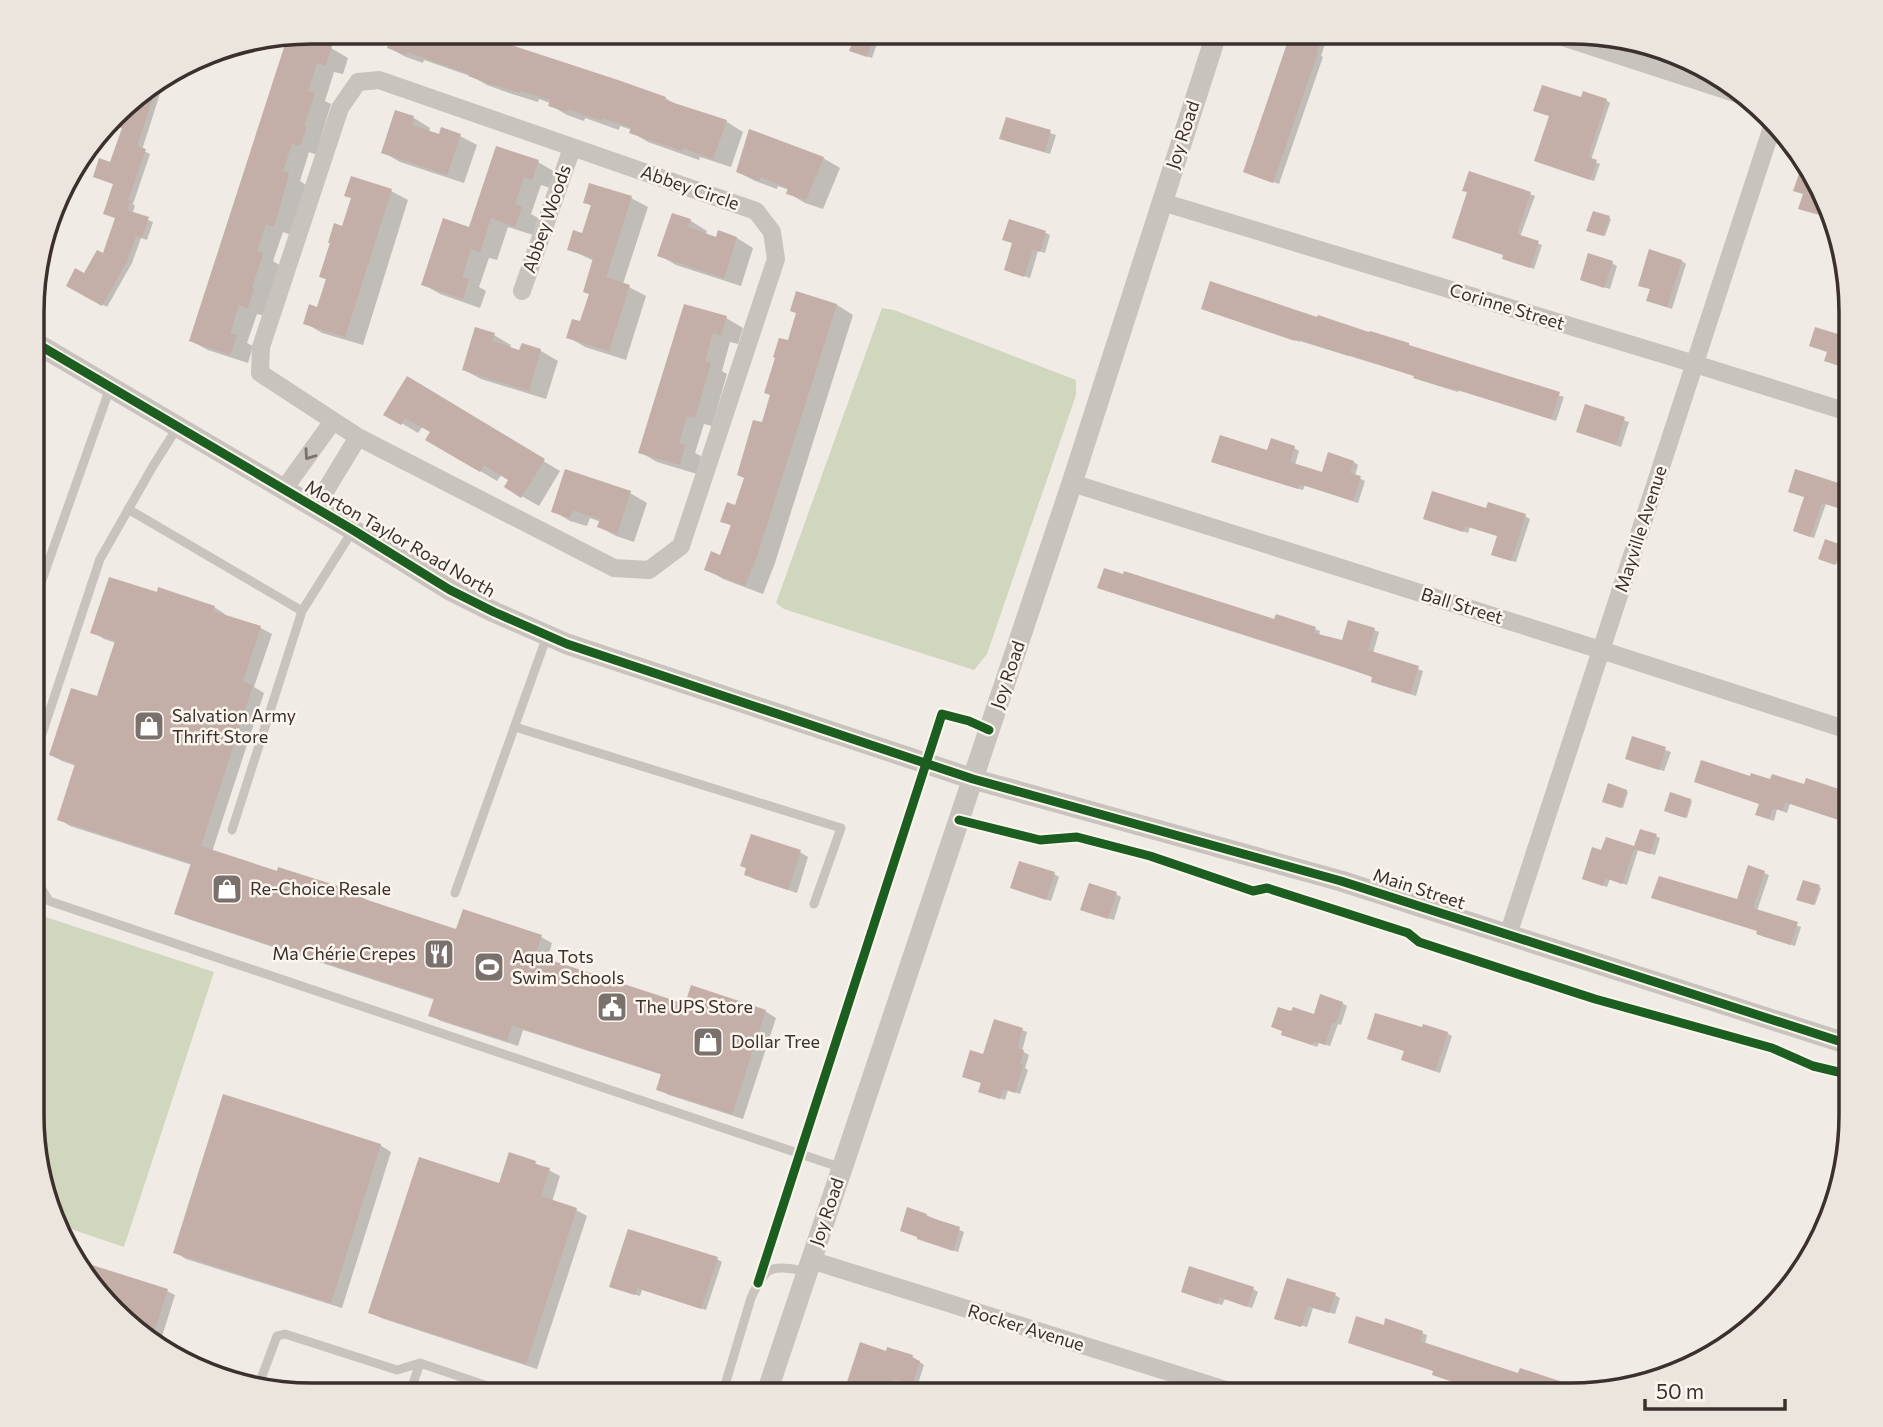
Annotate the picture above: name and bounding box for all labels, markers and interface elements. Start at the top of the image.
street label: Joy Road [1161,98,1203,172]
street label: Abbey Circle [638,160,742,214]
street label: Abbey Woods [517,162,575,276]
street label: Corinne Street [1447,278,1568,334]
one-way arrow [305,447,317,460]
street label: Mayville Avenue [1609,463,1671,595]
street label: Morton Taylor Road North [301,475,500,602]
street label: Ball Street [1419,582,1506,628]
street label: Joy Road [985,638,1029,712]
place label: Salvation Army Thrift Store [172,704,296,747]
shop icon: Salvation Army Thrift Store [132,709,166,743]
street label: Main Street [1370,863,1468,913]
shop icon: Re-Choice Resale [210,872,244,906]
place label: Re-Choice Resale [250,877,391,899]
restaurant icon: Ma Chérie Crepes [422,937,456,971]
place label: Ma Chérie Crepes [272,942,416,964]
place label: Aqua Tots Swim Schools [512,945,624,988]
sports icon: Aqua Tots Swim Schools [472,950,506,984]
public building icon: The UPS Store [595,990,629,1024]
place label: The UPS Store [635,995,753,1017]
shop icon: Dollar Tree [691,1025,725,1059]
place label: Dollar Tree [731,1030,820,1052]
street label: Joy Road [804,1175,848,1249]
street label: Rocker Avenue [965,1299,1087,1355]
scale bar [1645,1368,1785,1412]
text: 50 m [1656,1378,1704,1403]

